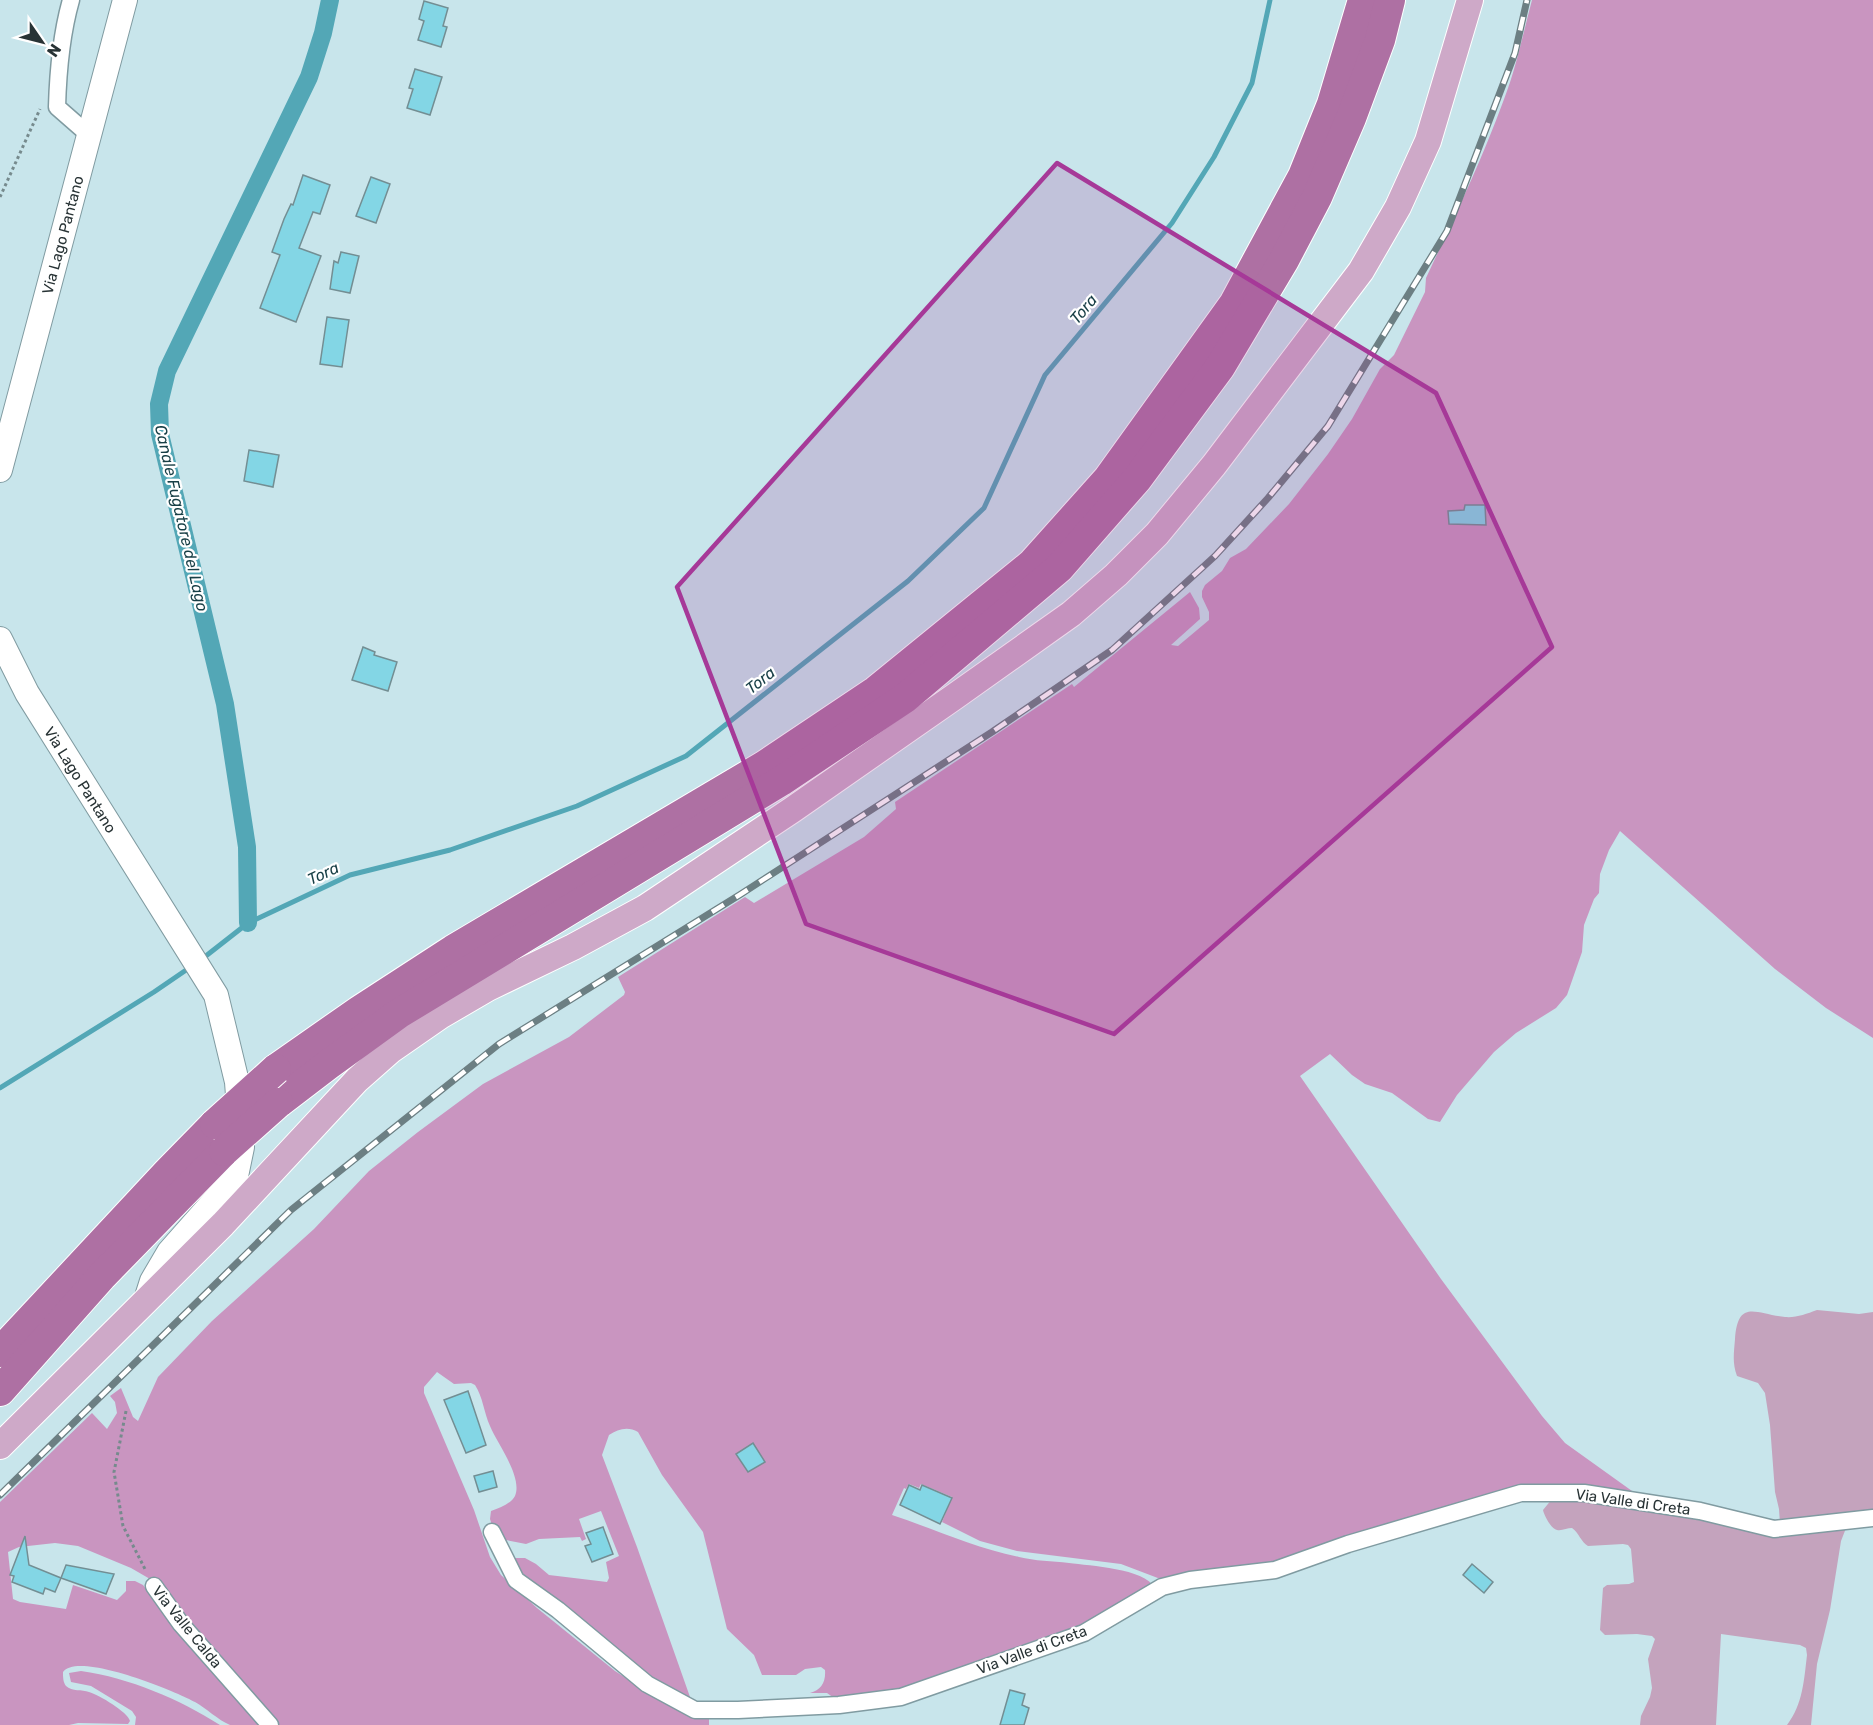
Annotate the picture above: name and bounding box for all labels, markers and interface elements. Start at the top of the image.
north arrow [12,12,72,72]
text: N [43,40,65,60]
street label: Via Lago Pantano [39,174,87,296]
water label: Tora [1066,291,1101,328]
water label: Canale Fugatore del Lago [151,423,212,613]
water label: Tora [742,663,779,698]
street label: Via Lago Pantano [40,724,120,836]
water label: Tora [304,858,342,889]
street label: Via Valle di Creta [1574,1485,1692,1519]
street label: Via Valle Calda [148,1582,226,1672]
street label: Via Valle di Creta [974,1622,1090,1678]

